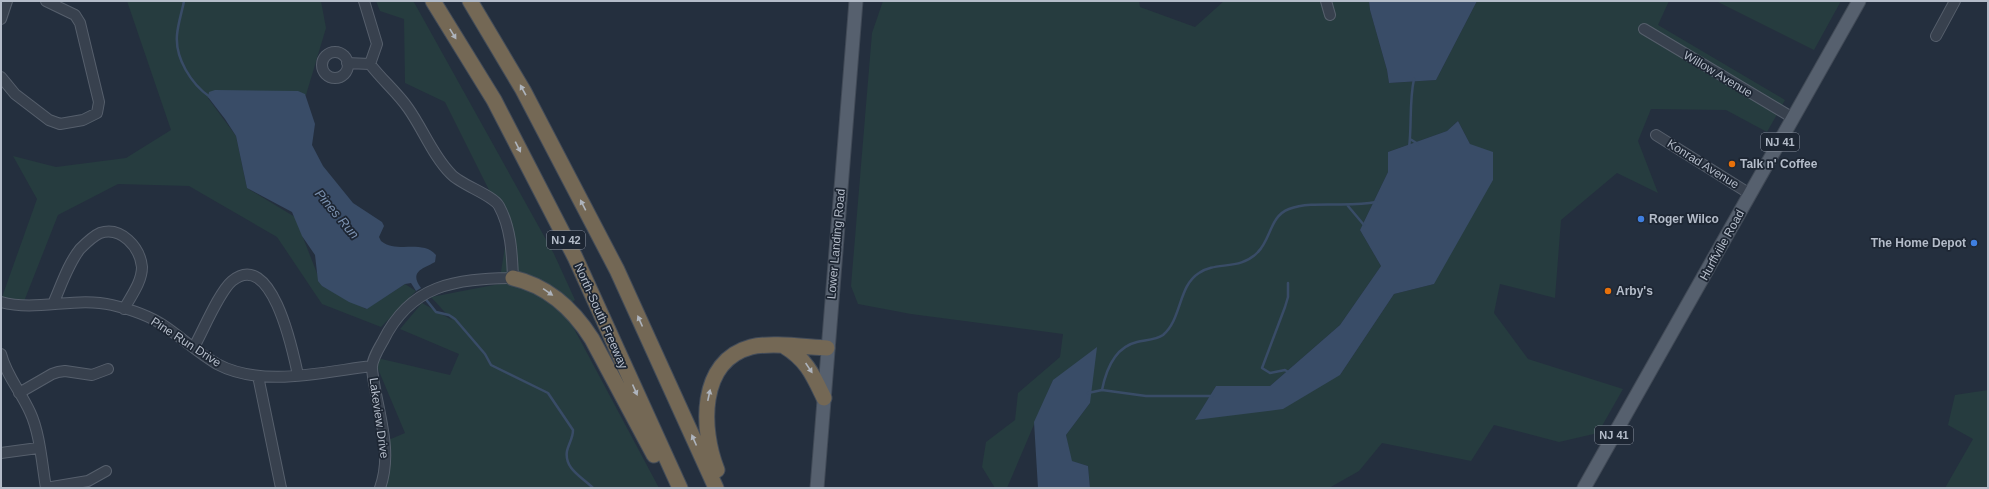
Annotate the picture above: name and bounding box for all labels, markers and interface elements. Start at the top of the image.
one-way arrow [450,28,457,40]
street label: Willow Avenue [1681,48,1755,100]
one-way arrow [519,84,526,96]
road number: NJ 41 [1761,133,1799,151]
street label: Konrad Avenue [1665,136,1742,192]
one-way arrow [515,141,521,153]
place label: Talk n' Coffee [1740,157,1818,171]
marker: Talk n' Coffee [1727,159,1737,169]
water label: Pines Run [312,186,362,242]
street label: Lower Landing Road [824,188,848,300]
one-way arrow [580,199,586,211]
street label: Hurffville Road [1697,207,1747,283]
place label: Roger Wilco [1649,212,1719,226]
marker: Roger Wilco [1636,214,1646,224]
road number: NJ 42 [547,231,585,249]
place label: The Home Depot [1871,236,1966,250]
marker: The Home Depot [1969,238,1979,248]
street label: North-South Freeway [571,261,631,371]
place label: Arby's [1616,284,1653,298]
marker: Arby's [1603,286,1613,296]
one-way arrow [543,288,554,296]
street label: Pine Run Drive [148,314,224,370]
one-way arrow [637,315,643,327]
one-way arrow [805,363,813,373]
street label: Lakeview Drive [366,377,392,460]
one-way arrow [632,384,638,396]
one-way arrow [706,389,712,402]
road number: NJ 41 [1595,426,1633,444]
one-way arrow [691,434,697,445]

